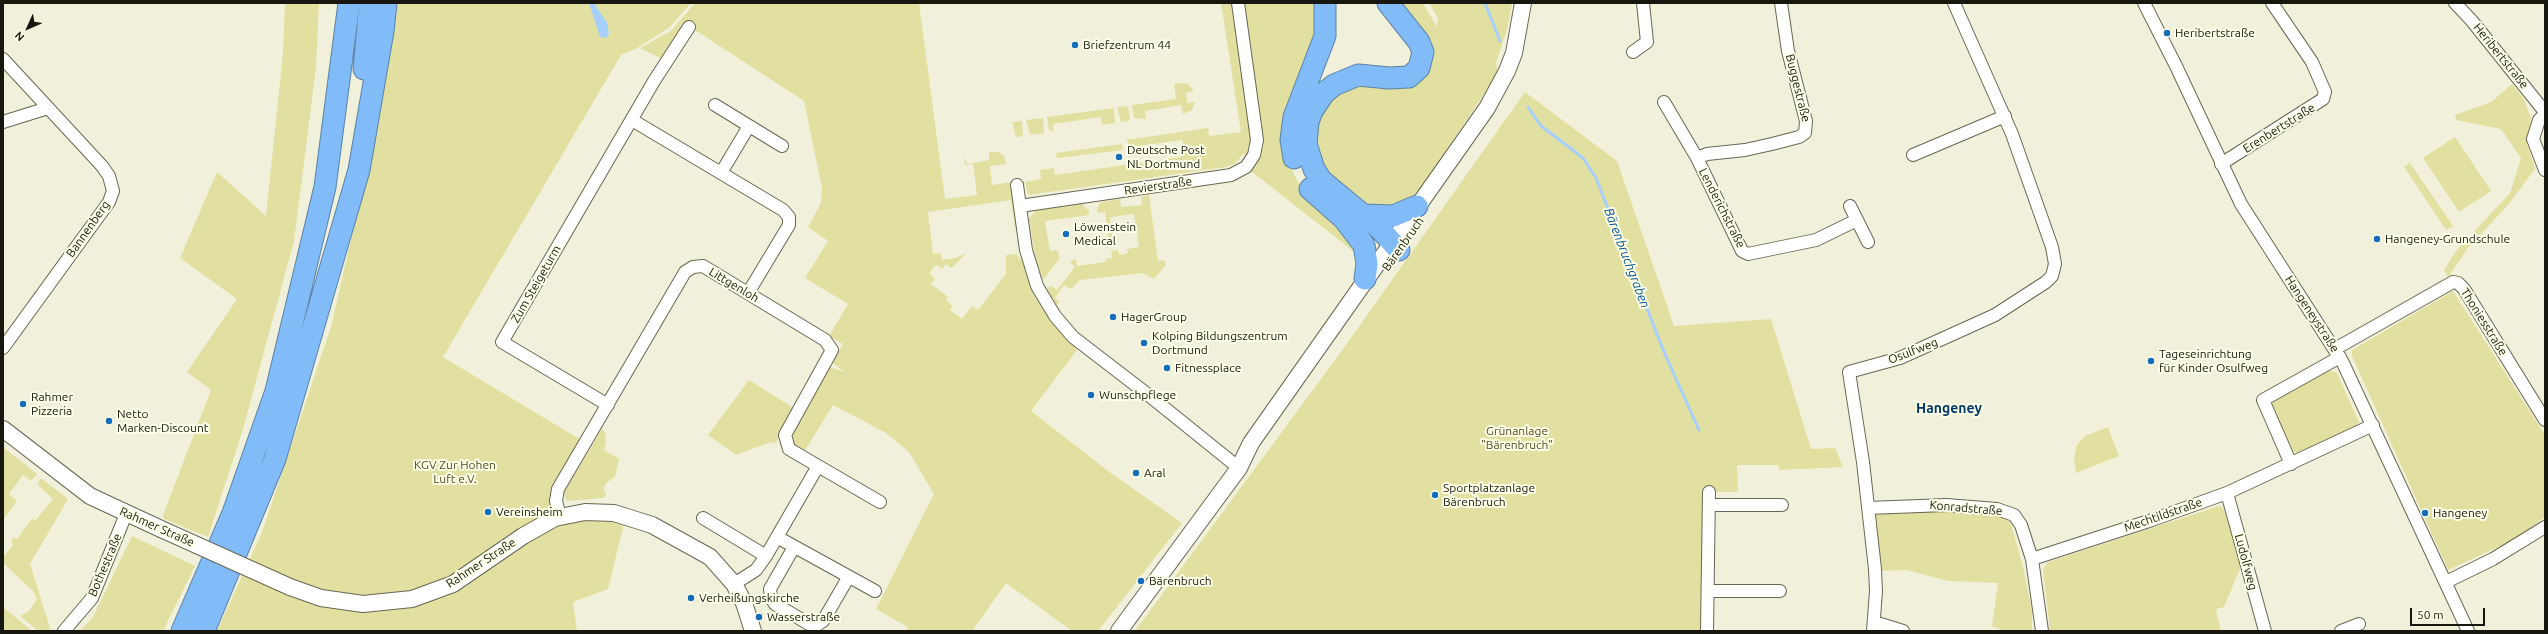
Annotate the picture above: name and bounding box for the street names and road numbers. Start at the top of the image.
street label: Heribertstraße [2470,20,2532,92]
street label: Buggestraße [1783,53,1813,123]
street label: Erenbertstraße [2240,100,2318,156]
street label: Lenderichstraße [1696,166,1748,250]
street label: Revierstraße [1123,174,1193,198]
street label: Bannenberg [63,198,113,260]
street label: Bärenbruch [1379,214,1427,274]
street label: Zum Steigeturm [508,243,564,325]
street label: Littgenloh [706,264,762,306]
street label: Hangeneystraße [2282,273,2342,355]
street label: Thoniesstraße [2458,286,2510,358]
street label: Osulfweg [1886,335,1940,367]
street label: Mechtildstraße [2122,495,2204,535]
street label: Konradstraße [1929,498,2003,518]
street label: Rahmer Straße [117,504,197,550]
street label: Bothestraße [85,531,125,599]
street label: Ludolfweg [2232,532,2260,592]
street label: Rahmer Straße [443,535,519,591]

